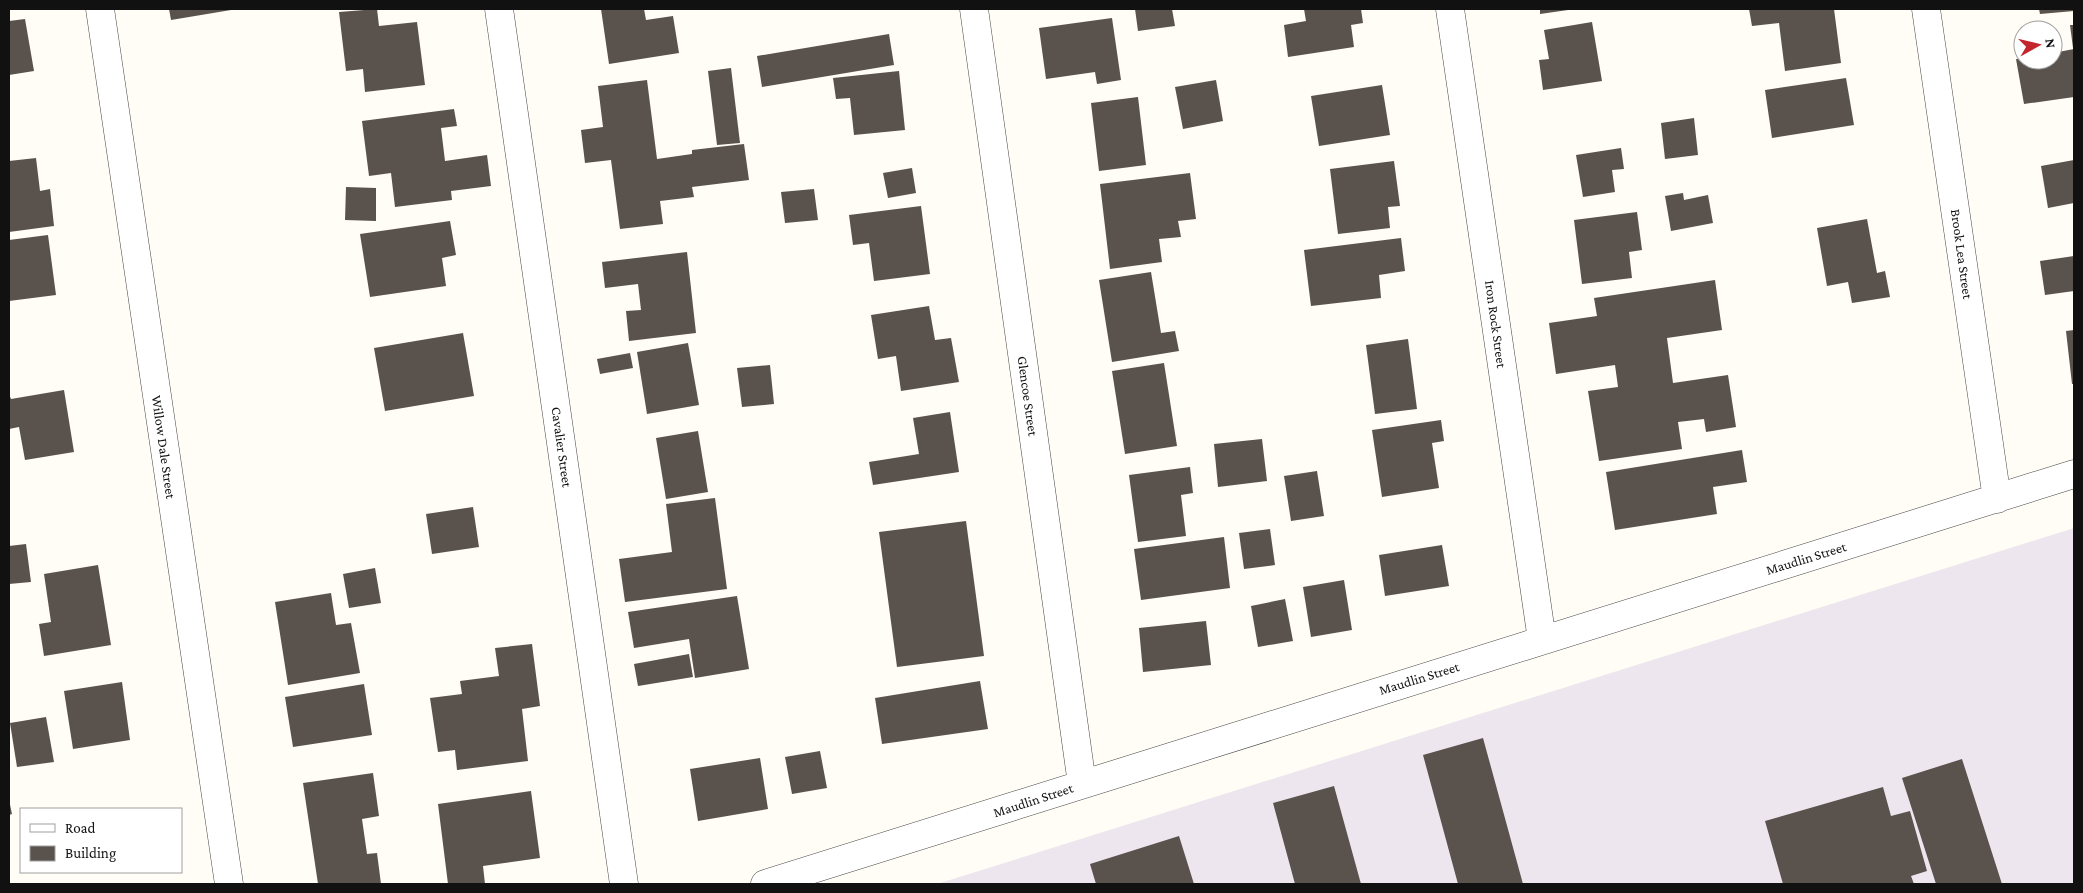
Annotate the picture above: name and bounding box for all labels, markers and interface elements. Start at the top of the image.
north arrow [2013,20,2063,70]
text: N [2042,37,2060,49]
street label: Brook Lea Street [1948,208,1976,300]
street label: Iron Rock Street [1482,279,1510,369]
street label: Glencoe Street [1014,355,1042,437]
street label: Willow Dale Street [149,394,179,500]
street label: Cavalier Street [548,406,576,489]
street label: Maudlin Street [1764,538,1848,578]
street label: Maudlin Street [1377,658,1461,698]
street label: Maudlin Street [991,779,1075,820]
legend [20,808,182,873]
text: Road [65,820,96,836]
text: Building [65,845,116,862]

